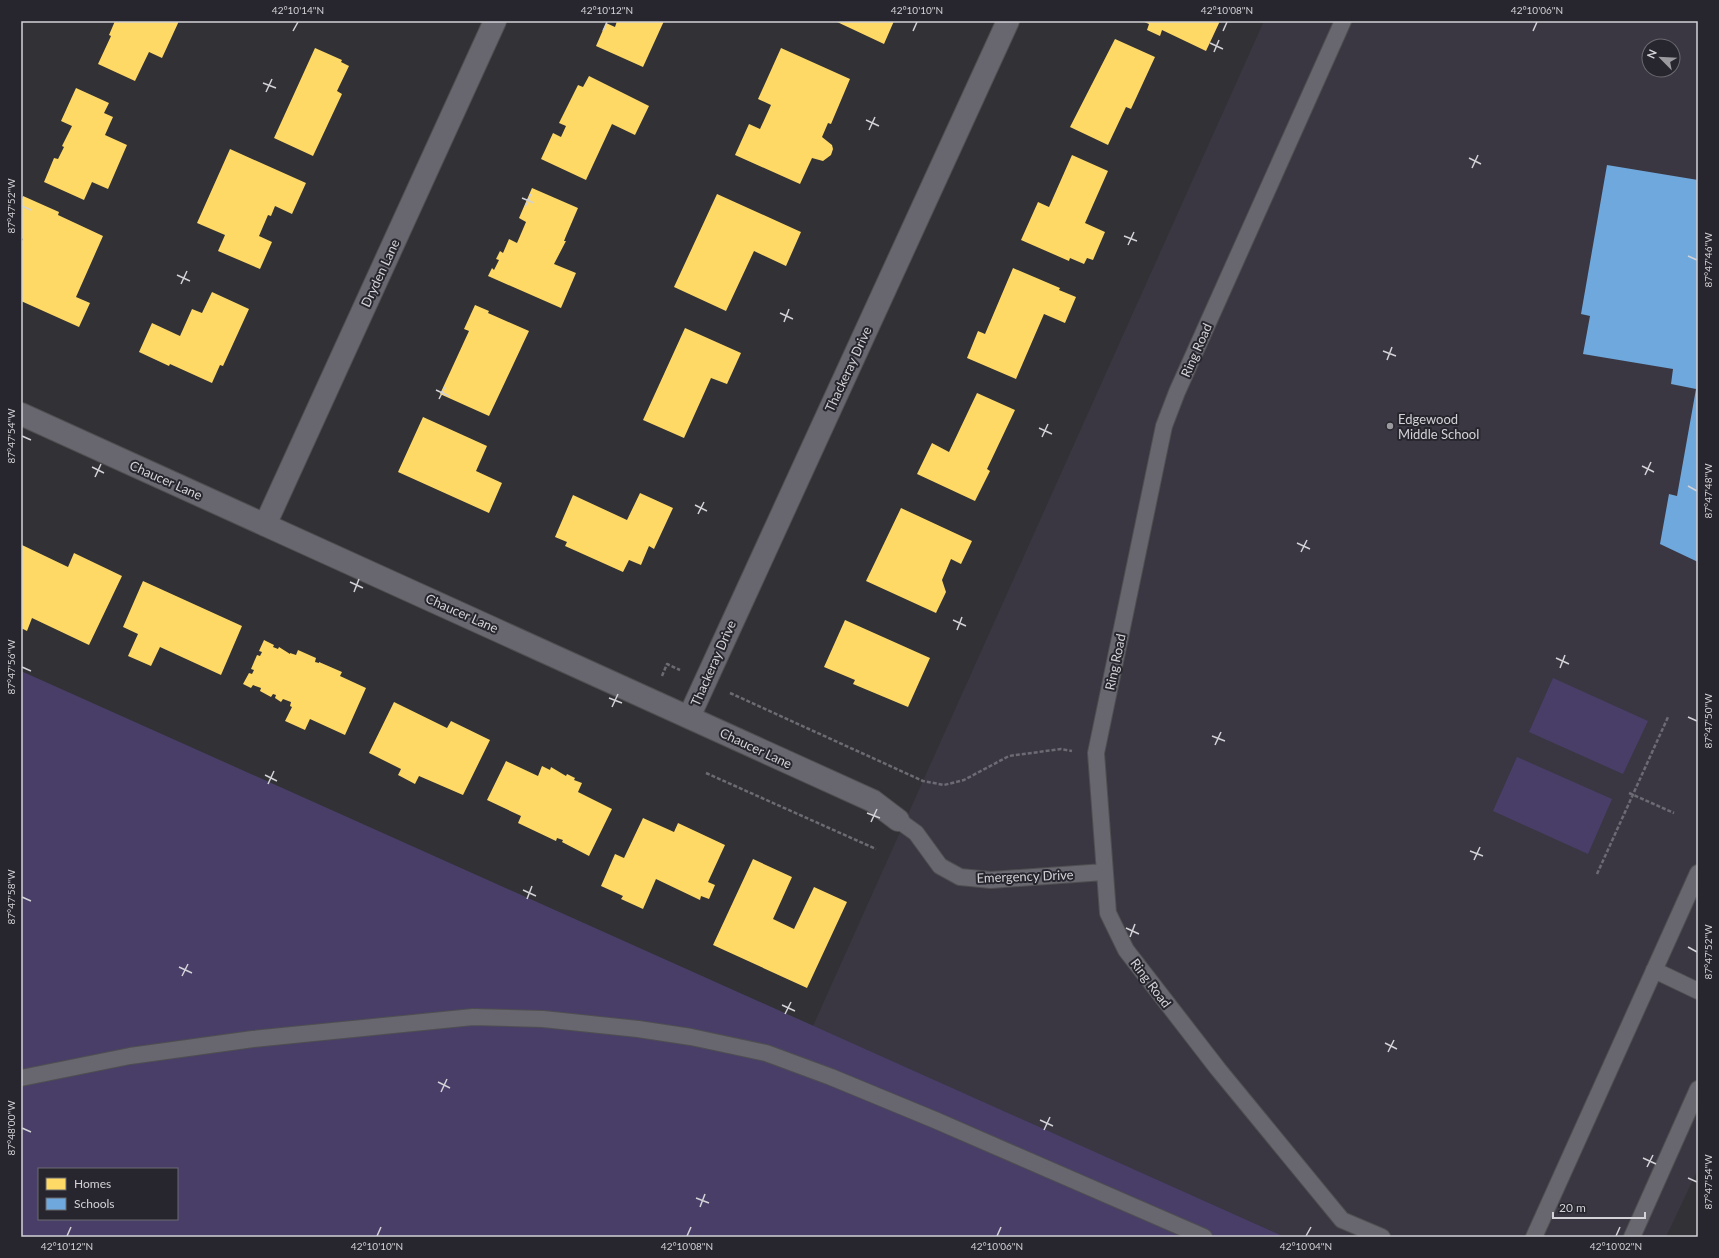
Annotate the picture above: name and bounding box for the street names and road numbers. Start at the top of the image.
street label: Dryden Lane [357,236,403,309]
street label: Ring Road [1177,321,1215,379]
street label: Thackeray Drive [821,324,875,414]
street label: Chaucer Lane [127,457,205,503]
street label: Chaucer Lane [423,590,501,636]
street label: Thackeray Drive [687,618,739,708]
street label: Ring Road [1101,632,1129,692]
street label: Chaucer Lane [717,724,795,772]
street label: Emergency Drive [976,866,1074,886]
street label: Ring Road [1127,955,1175,1011]

